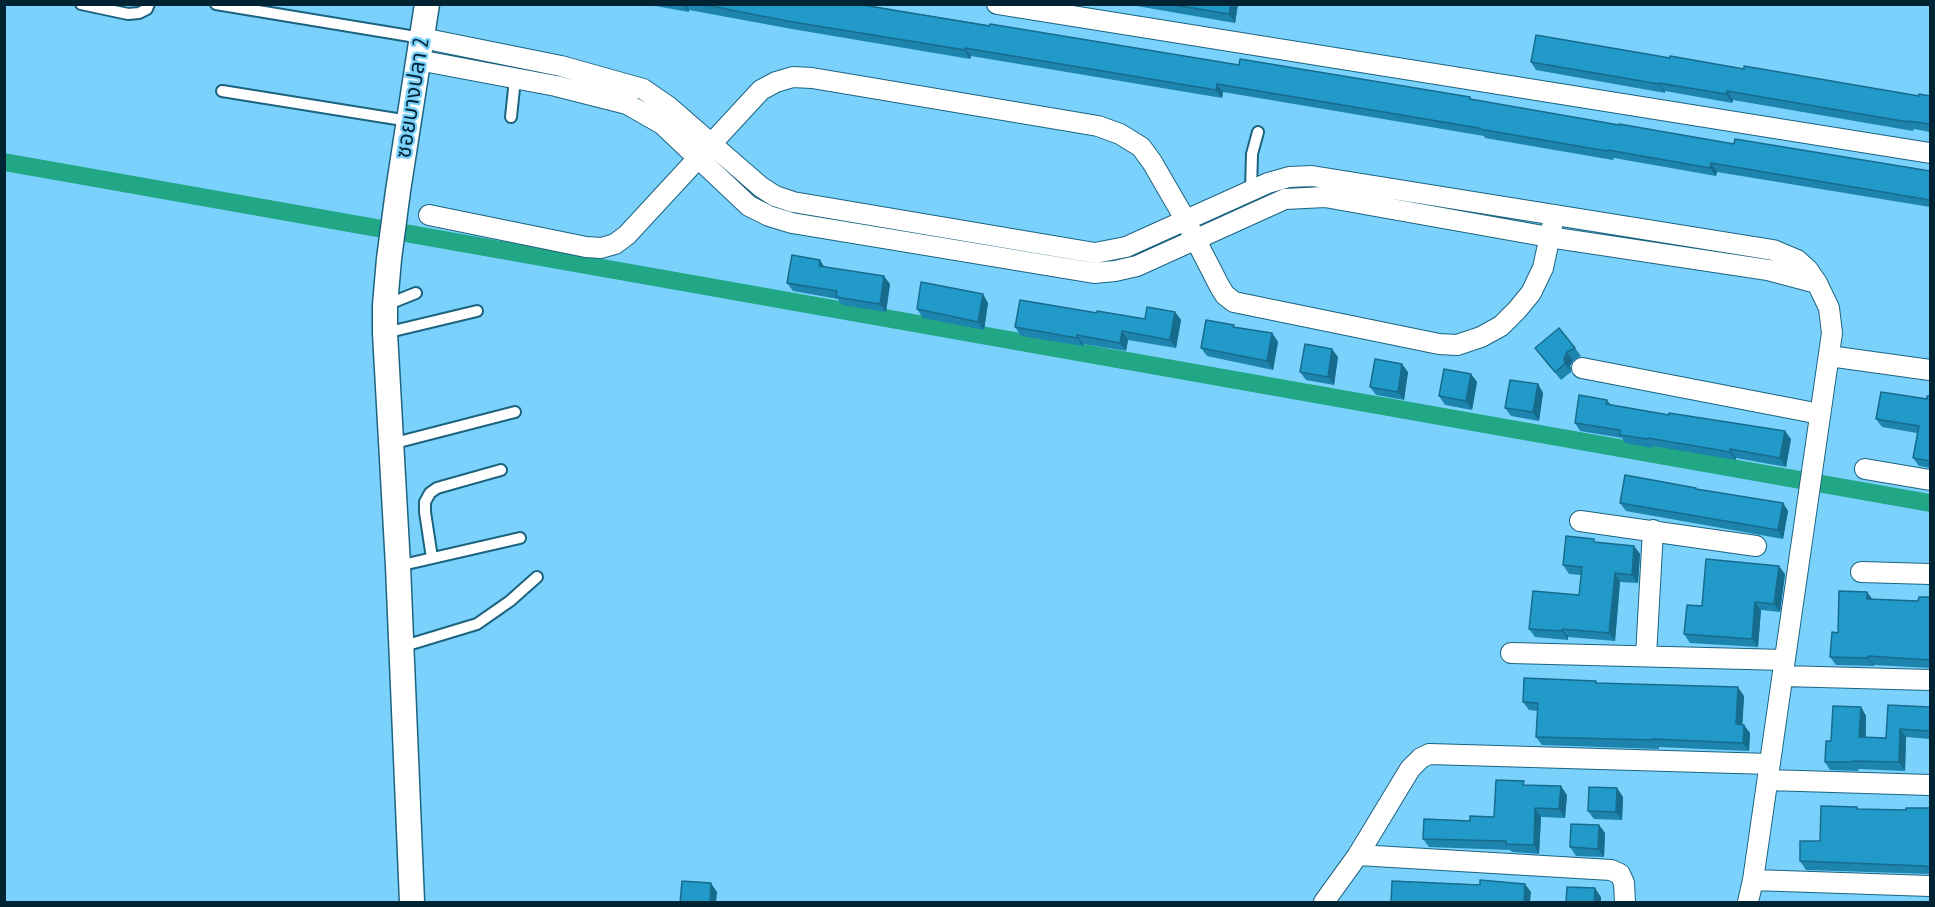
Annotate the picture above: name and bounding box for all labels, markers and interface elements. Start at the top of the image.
street label: ซอยบางปลา 2 [390,36,436,160]

